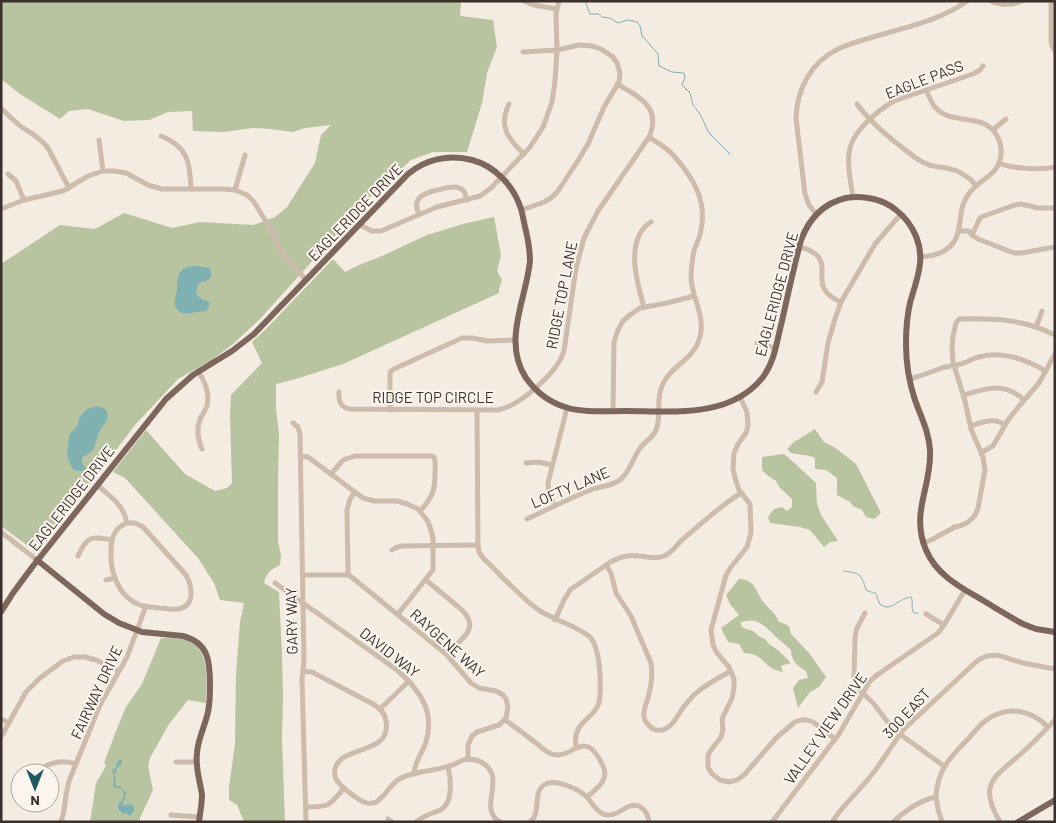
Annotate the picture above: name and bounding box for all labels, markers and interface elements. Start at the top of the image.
street label: EAGLE PASS [882,56,966,102]
street label: EAGLERIDGE DRIVE [304,160,406,264]
street label: EAGLERIDGE DRIVE [751,230,801,358]
street label: RIDGE TOP LANE [542,239,580,351]
street label: RIDGE TOP CIRCLE [372,388,494,406]
street label: EAGLERIDGE DRIVE [24,442,118,554]
street label: LOFTY LANE [528,462,612,512]
street label: GARY WAY [281,587,301,655]
street label: RAYGENE WAY [407,605,489,681]
street label: DAVID WAY [357,623,423,681]
street label: FAIRWAY DRIVE [66,642,126,742]
street label: VALLEY VIEW DRIVE [780,669,870,787]
street label: 300 EAST [878,684,934,742]
north arrow [10,763,60,813]
text: N [30,793,40,810]

